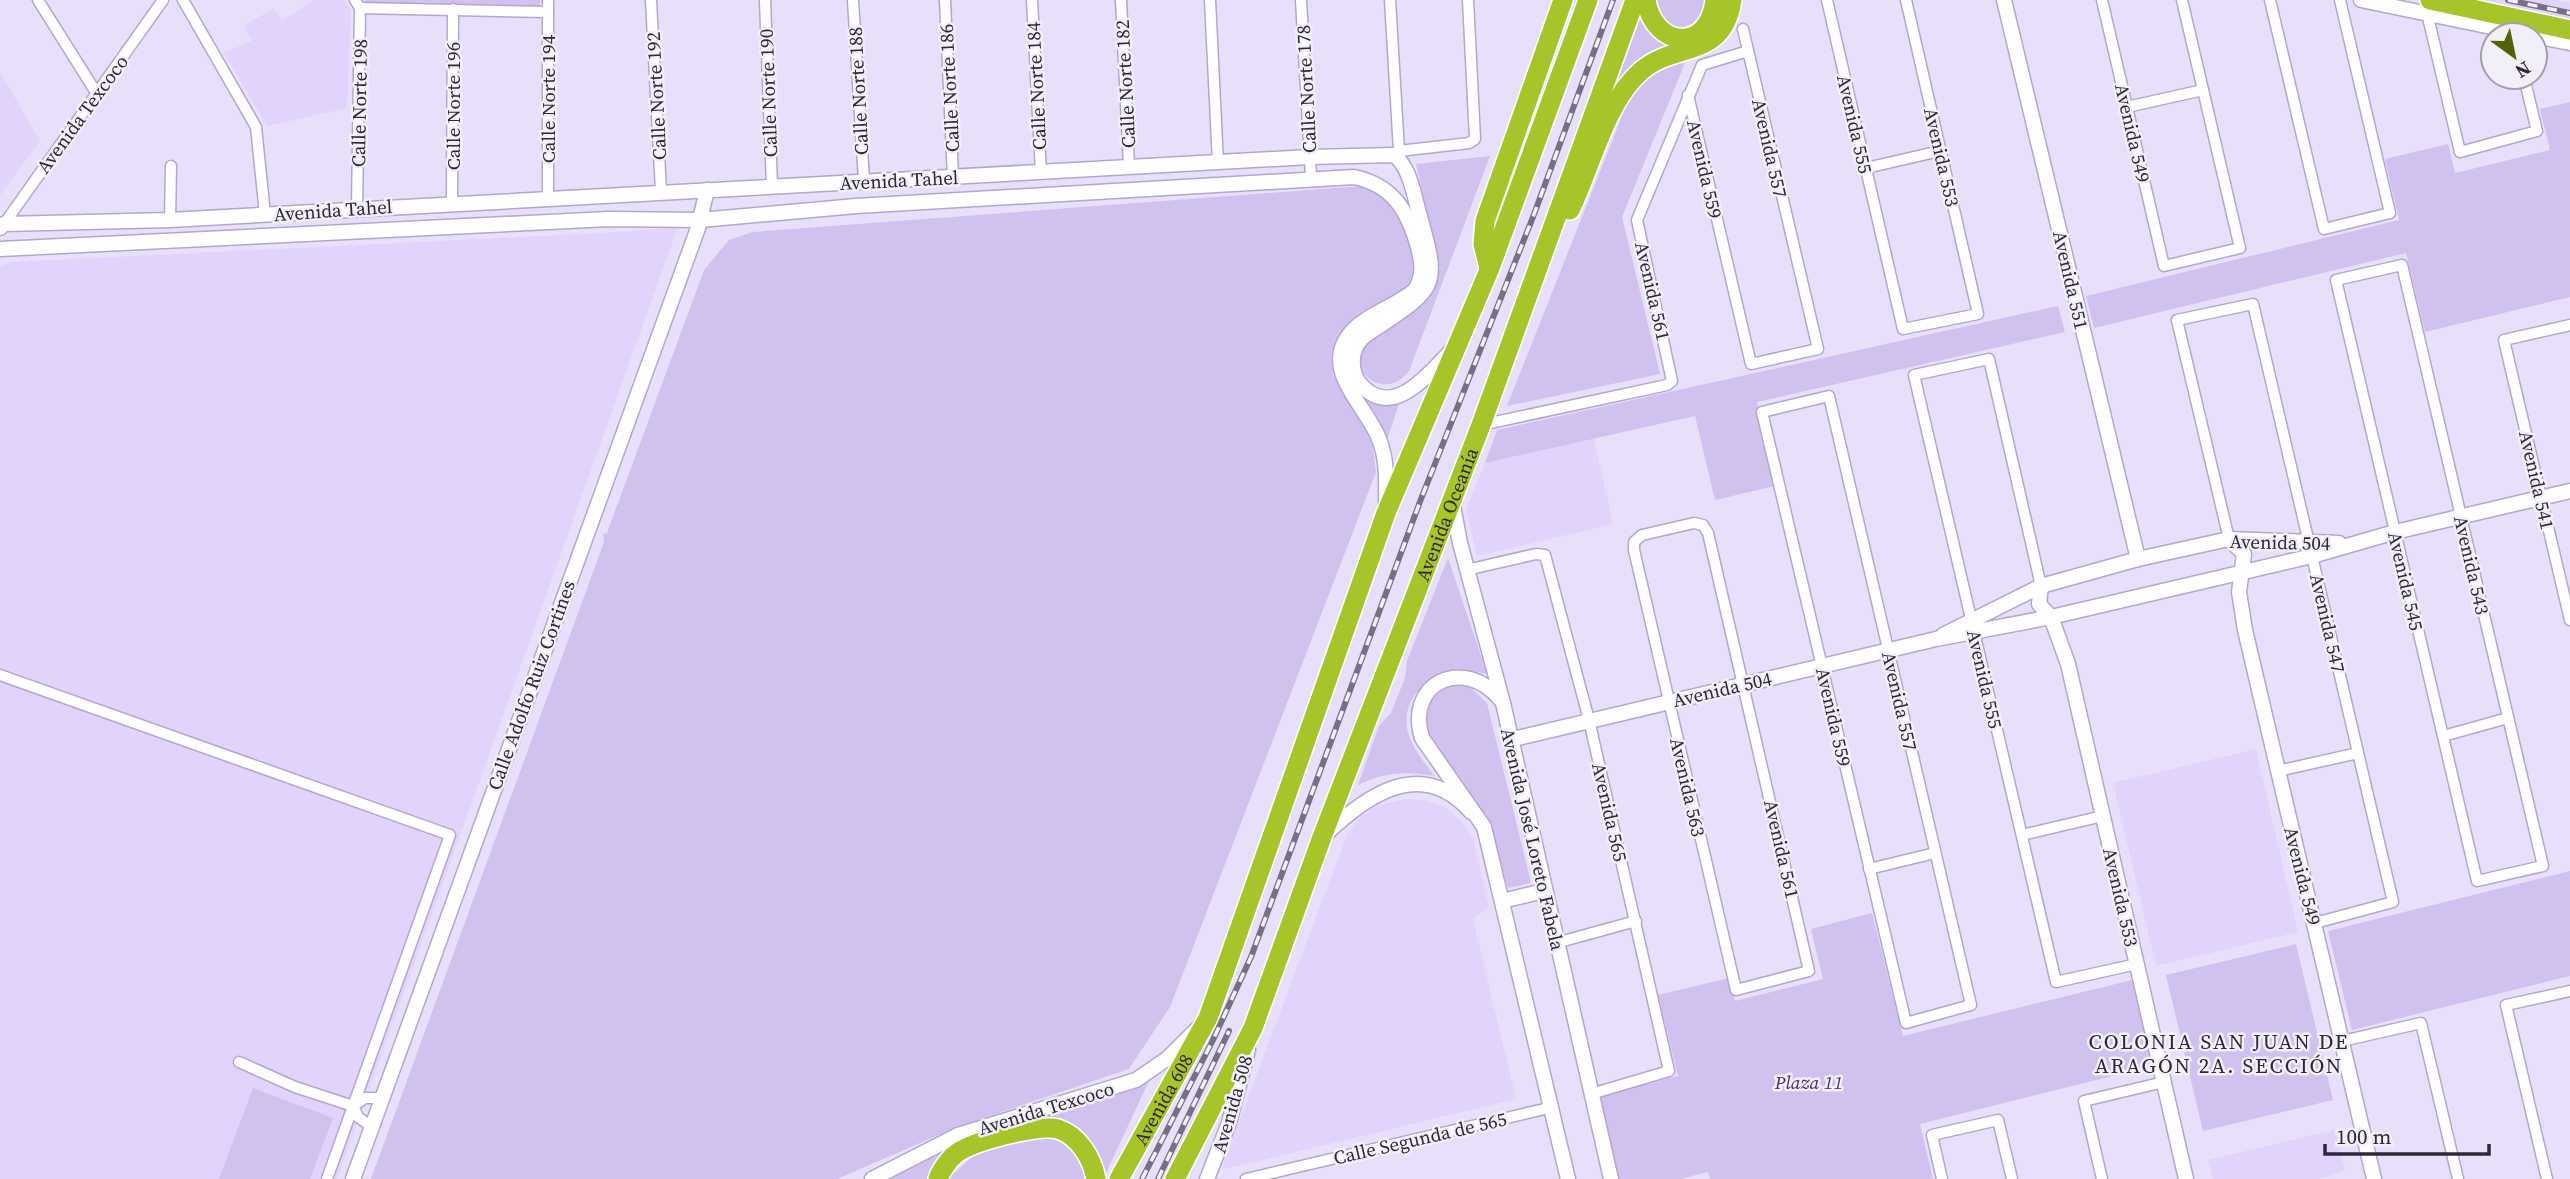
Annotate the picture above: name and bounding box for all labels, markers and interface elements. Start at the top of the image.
street label: Calle Norte 182 [1109,19,1141,149]
street label: Calle Norte 184 [1020,21,1052,151]
north arrow [2479,21,2549,91]
street label: Calle Norte 186 [933,23,965,153]
street label: Calle Norte 178 [1290,24,1322,154]
street label: Calle Norte 188 [842,26,874,156]
street label: Calle Norte 190 [753,28,783,158]
street label: Calle Norte 192 [640,31,672,161]
street label: Calle Norte 194 [535,34,561,163]
street label: Calle Norte 198 [345,39,373,167]
street label: Calle Norte 196 [440,42,466,170]
street label: Avenida Texcoco [30,49,134,179]
text: N [2510,56,2536,85]
street label: Avenida 555 [1831,72,1879,176]
street label: Avenida 549 [2109,81,2157,185]
street label: Avenida 557 [1746,96,1794,200]
street label: Avenida 553 [1918,105,1966,209]
street label: Avenida 559 [1681,117,1729,221]
street label: Avenida Tahel [839,164,959,196]
street label: Avenida Tahel [273,193,394,227]
street label: Avenida 551 [2047,228,2095,332]
street label: Avenida 561 [1629,239,1677,343]
street label: Avenida 541 [2513,428,2561,532]
street label: Avenida Oceanía [1409,443,1484,585]
street label: Avenida 543 [2448,513,2496,617]
street label: Avenida 504 [2229,528,2331,556]
street label: Avenida 545 [2382,529,2430,633]
street label: Avenida 547 [2304,571,2352,675]
street label: Calle Adolfo Ruiz Cortines [481,577,581,793]
street label: Avenida 555 [1961,627,2009,731]
street label: Avenida 557 [1876,649,1924,753]
street label: Avenida 504 [1670,665,1774,713]
street label: Avenida 559 [1810,665,1858,769]
street label: Avenida José Loreto Fabela [1495,725,1571,953]
street label: Avenida 563 [1664,735,1712,839]
street label: Avenida 565 [1586,760,1634,864]
street label: Avenida 561 [1758,797,1806,901]
street label: Avenida 549 [2278,824,2328,928]
street label: Avenida 553 [2097,845,2145,949]
district label: COLONIA SAN JUAN DE ARAGÓN 2A. SECCIÓN [2089,1027,2349,1080]
street label: Avenida 608 [1127,1049,1199,1150]
street label: Avenida 508 [1206,1052,1258,1156]
park label: Plaza 11 [1774,1069,1843,1095]
street label: Avenida Texcoco [975,1075,1117,1141]
street label: Calle Segunda de 565 [1331,1105,1509,1171]
scale bar [2325,1112,2490,1156]
text: 100 m [2336,1122,2391,1151]

